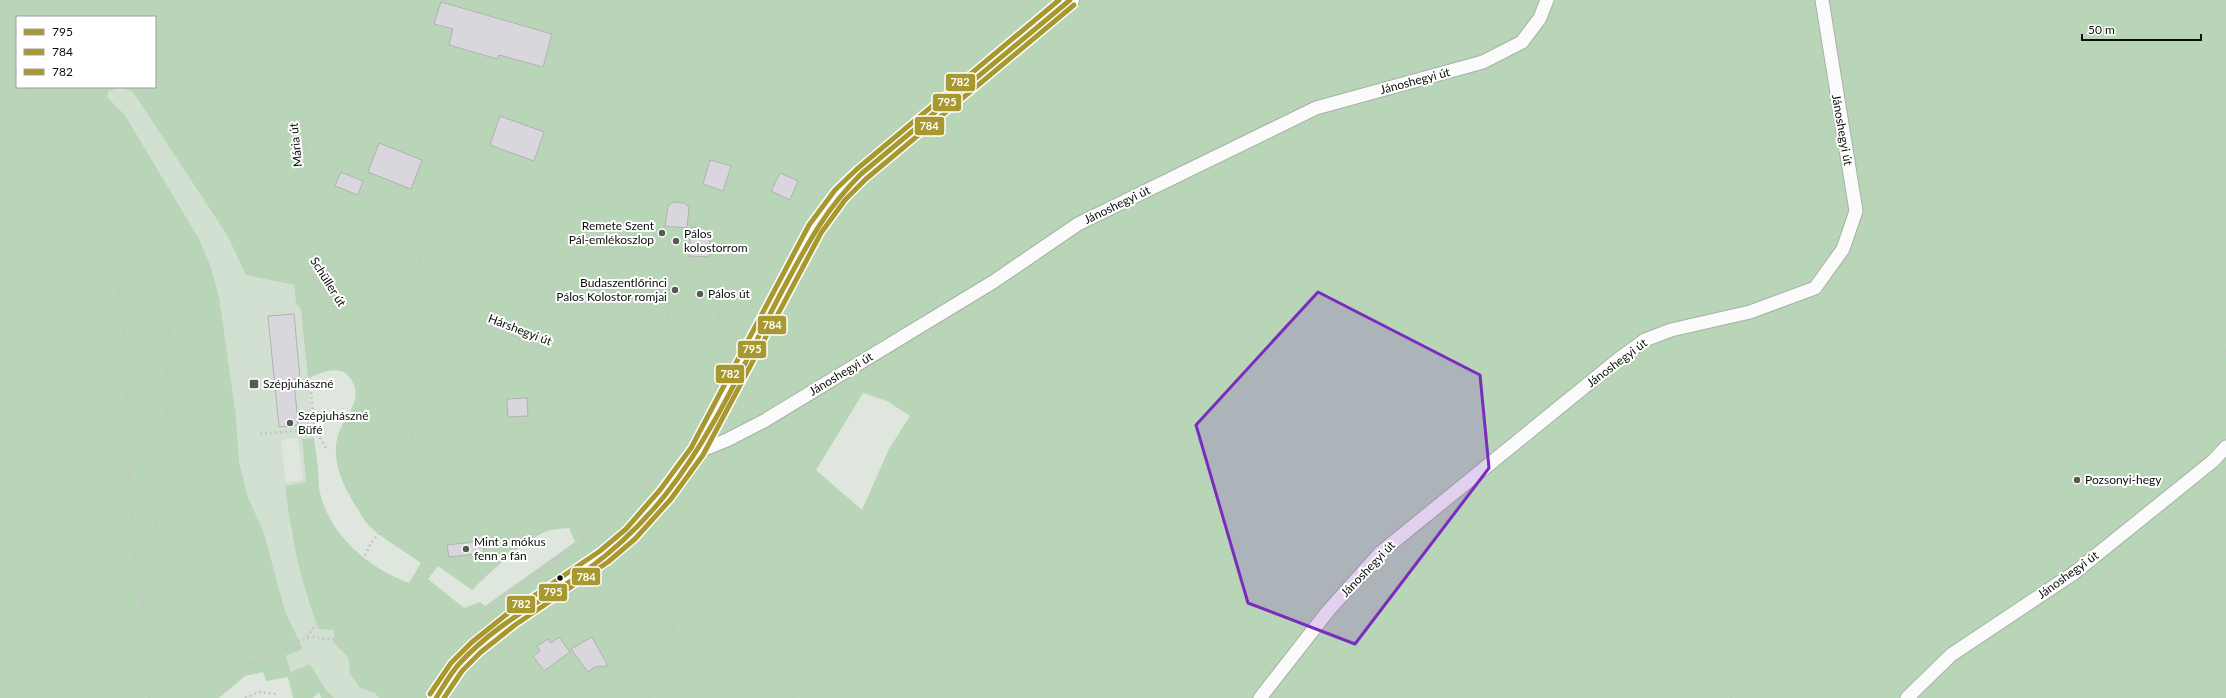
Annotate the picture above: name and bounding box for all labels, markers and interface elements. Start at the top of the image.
legend [16,16,156,88]
scale bar [2082,16,2201,42]
text: 50 m [2088,22,2115,37]
text: 795 [52,24,73,39]
text: 784 [52,44,73,59]
text: 782 [52,64,73,79]
street label: Jánoshegyi út [1378,64,1452,97]
line badge: 782 [945,73,976,92]
text: 782 [950,75,970,88]
line badge: 795 [932,93,962,112]
street label: Jánoshegyi út [1829,93,1856,167]
text: 795 [937,95,957,108]
line badge: 784 [914,116,945,136]
text: 784 [919,119,939,132]
street label: Mária út [286,122,305,168]
street label: Jánoshegyi út [1081,182,1153,227]
place label: Remete Szent Pál-emlékoszlop [569,218,655,247]
place label: Pálos kolostorrom [684,226,748,255]
marker: Remete Szent Pál-emlékoszlop [657,228,667,238]
marker: Pálos kolostorrom [671,236,681,246]
street label: Schüller út [307,254,350,310]
place label: Budaszentlőrinci Pálos Kolostor romjai [556,275,667,304]
marker: Budaszentlőrinci Pálos Kolostor romjai [670,285,680,295]
place label: Pálos út [708,286,751,301]
marker: Pálos út [695,289,705,299]
street label: Hárshegyi út [486,311,555,349]
line badge: 784 [757,315,787,335]
text: 784 [762,318,782,331]
street label: Jánoshegyi út [1583,335,1650,390]
line badge: 795 [737,340,767,359]
text: 795 [742,342,762,355]
street label: Jánoshegyi út [806,348,876,399]
line badge: 782 [715,364,745,384]
text: 782 [720,367,740,380]
place label: Szépjuhászné [263,376,334,391]
marker: Szépjuhászné [248,378,260,390]
place label: Szépjuhászné Büfé [298,408,369,437]
marker: Szépjuhászné Büfé [285,418,295,428]
place label: Pozsonyi-hegy [2085,472,2162,487]
marker: Pozsonyi-hegy [2072,475,2082,485]
place label: Mint a mókus fenn a fán [474,534,546,563]
street label: Jánoshegyi út [1337,537,1398,600]
marker: Mint a mókus fenn a fán [461,544,471,554]
street label: Jánoshegyi út [2034,547,2102,602]
line badge: 784 [571,567,601,586]
text: 784 [576,570,596,583]
unlabelled marker [555,573,565,583]
line badge: 795 [538,583,568,602]
text: 795 [543,585,563,598]
line badge: 782 [506,595,536,614]
text: 782 [511,597,531,610]

